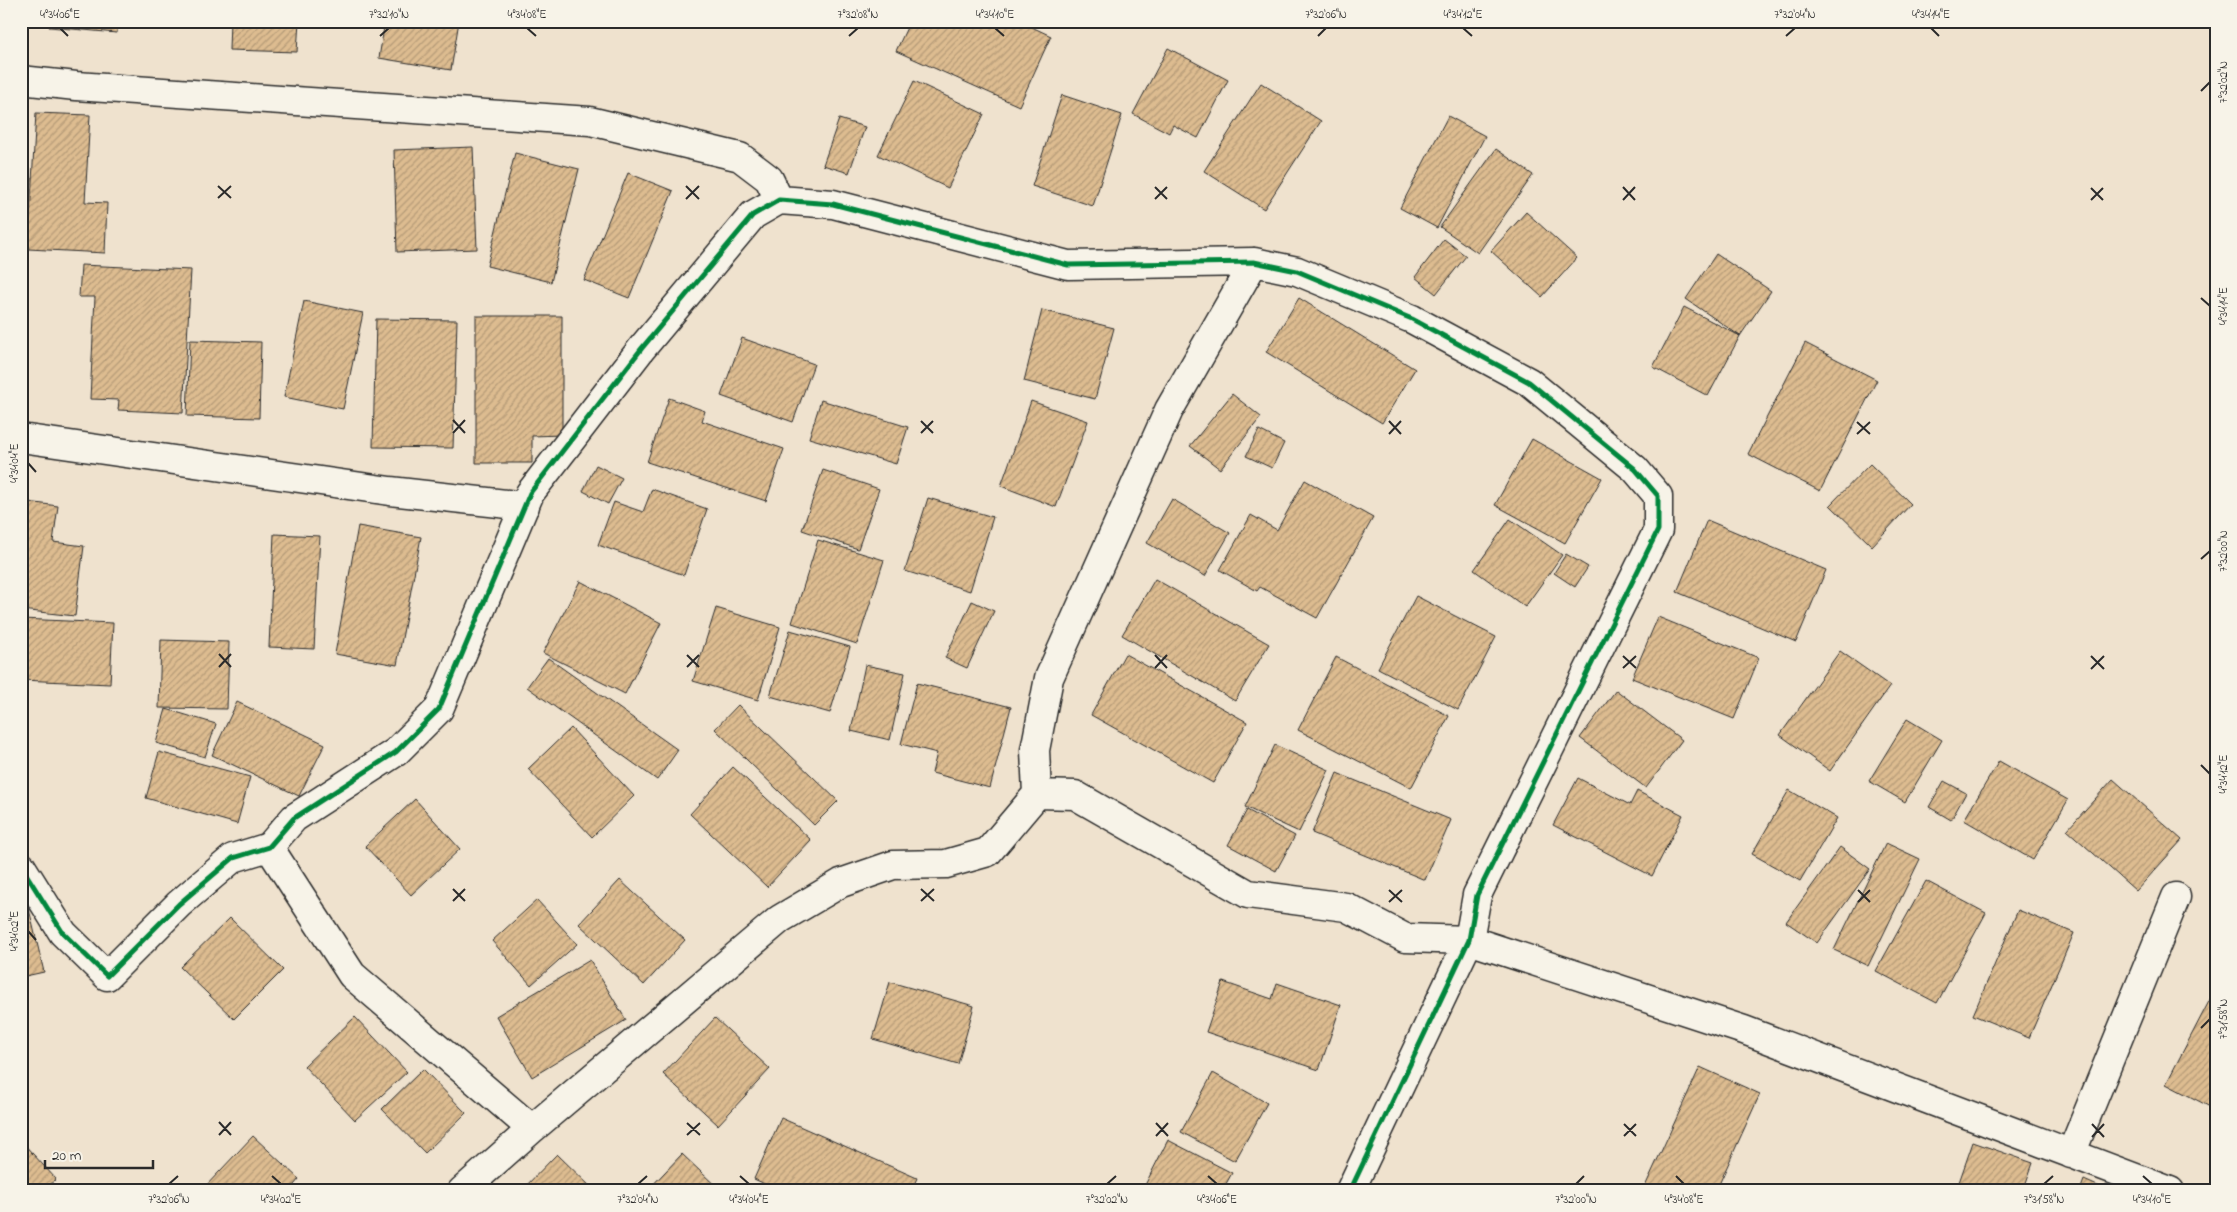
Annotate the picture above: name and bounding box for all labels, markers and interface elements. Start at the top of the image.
text: 4°34'06"E [40,6,80,24]
text: 7°32'10"N [369,6,409,24]
text: 4°34'08"E [507,6,547,24]
text: 7°32'08"N [838,6,878,24]
text: 4°34'10"E [976,6,1014,24]
text: 7°32'06"N [1305,6,1347,24]
text: 4°34'12"E [1443,6,1483,24]
text: 7°32'04"N [1774,6,1816,24]
text: 4°34'14"E [1912,6,1950,24]
text: 7°32'02"N [2215,61,2233,103]
text: 4°34'14"E [2215,287,2233,325]
text: 4°34'04"E [6,443,24,483]
text: 7°32'00"N [2215,530,2233,572]
text: 4°34'12"E [2215,754,2233,794]
text: 4°34'02"E [6,911,24,951]
text: 7°31'58"N [2215,999,2233,1039]
scale bar [45,1137,152,1169]
text: 20 m [52,1145,82,1167]
text: 7°32'06"N [148,1191,190,1209]
text: 4°34'02"E [261,1191,301,1209]
text: 7°32'04"N [617,1191,659,1209]
text: 4°34'04"E [729,1191,769,1209]
text: 7°32'02"N [1086,1191,1128,1209]
text: 4°34'06"E [1197,1191,1237,1209]
text: 7°32'00"N [1555,1191,1597,1209]
text: 4°34'08"E [1664,1191,1704,1209]
text: 7°31'58"N [2024,1191,2064,1209]
text: 4°34'10"E [2133,1191,2171,1209]

